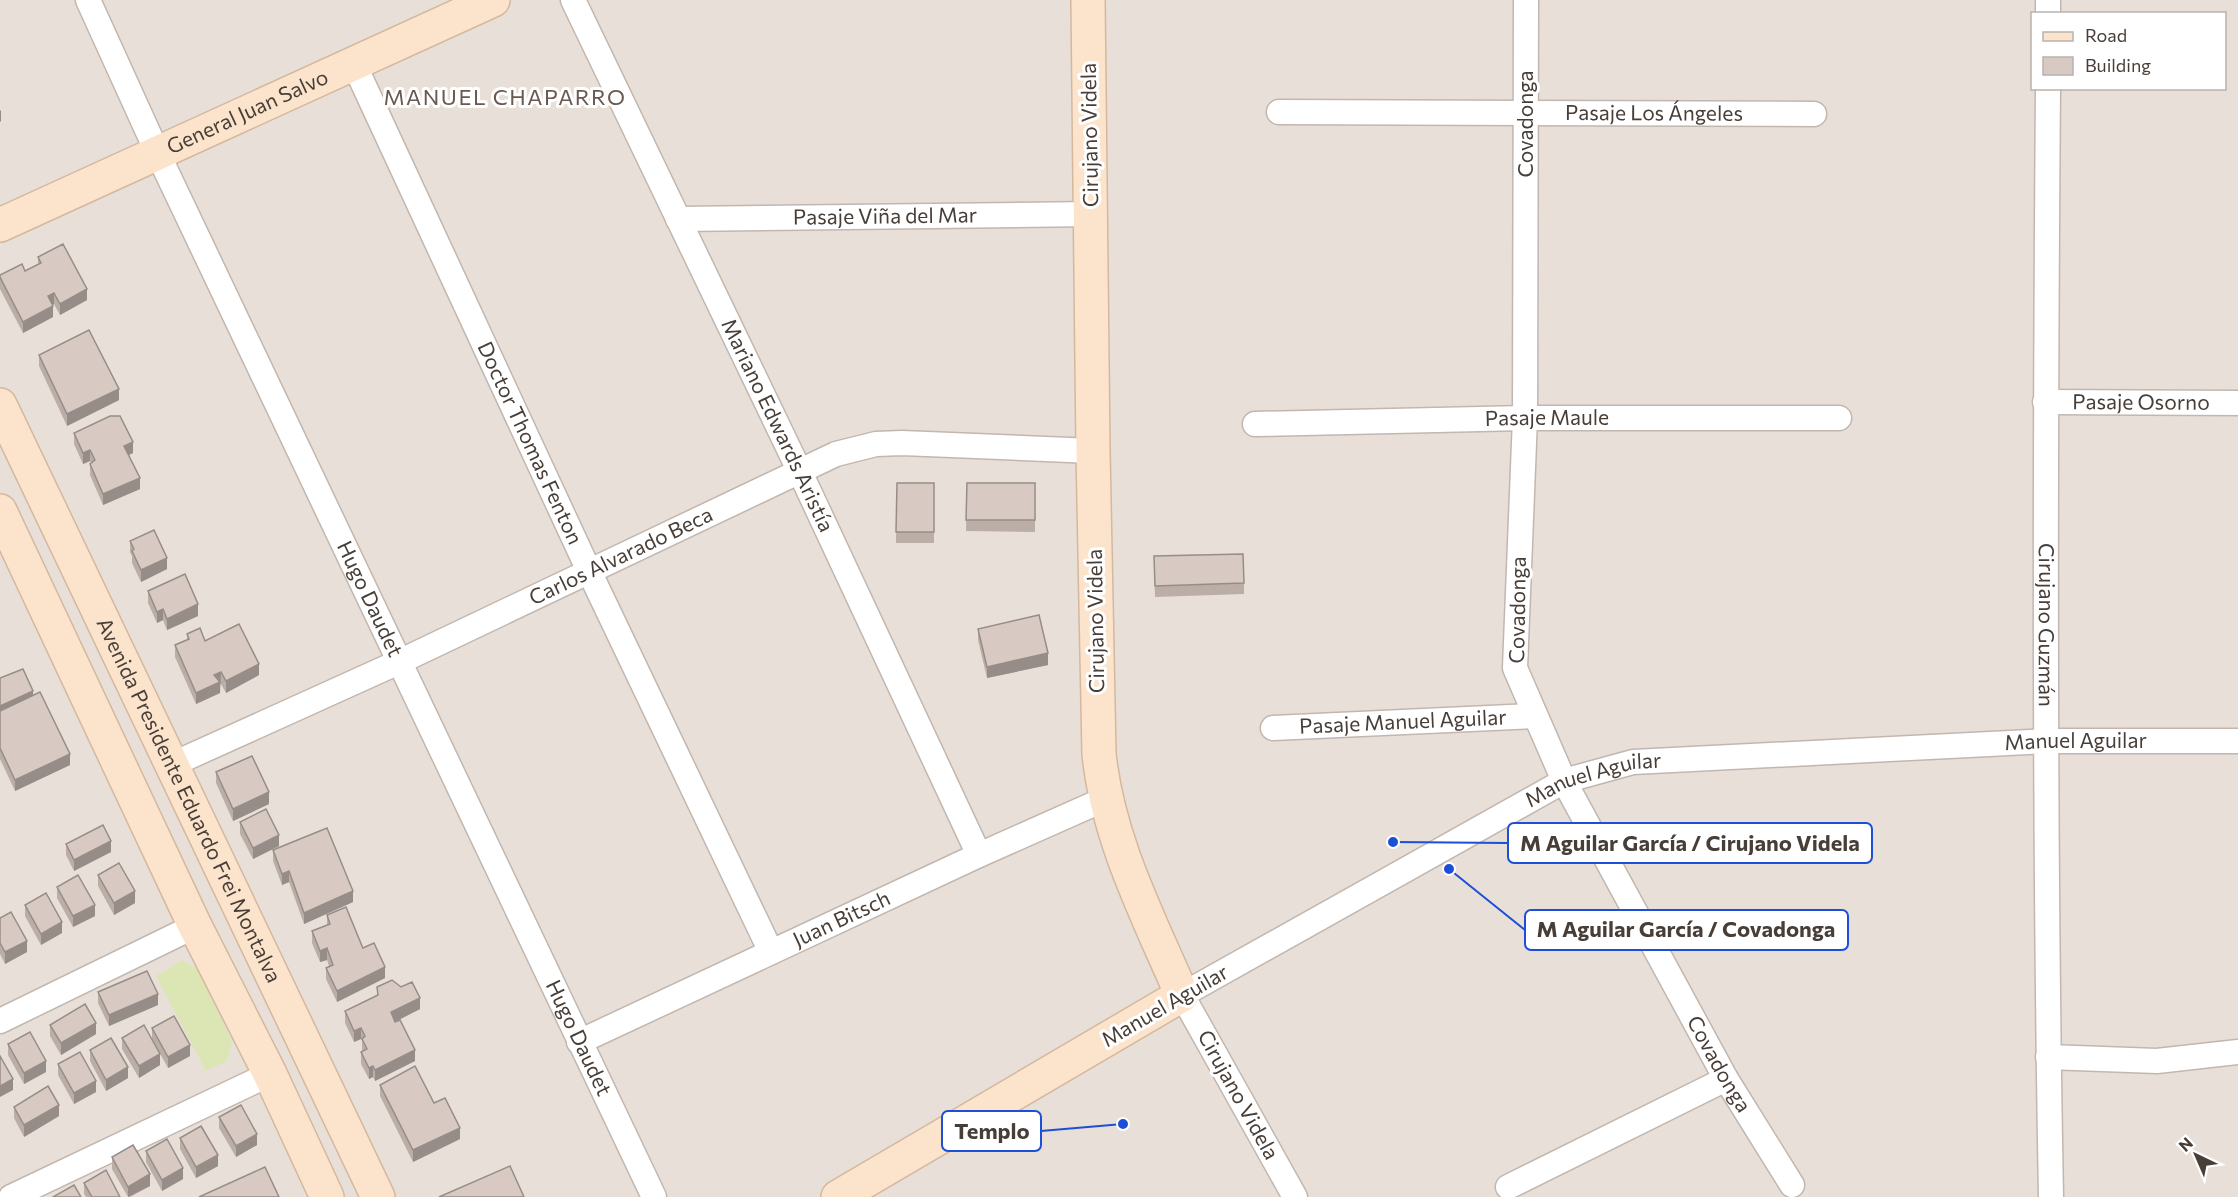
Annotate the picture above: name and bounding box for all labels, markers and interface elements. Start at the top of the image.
legend [2031,12,2226,90]
text: Road [2085,24,2127,46]
text: Building [2085,54,2151,76]
street label: General Juan Salvo [162,63,331,158]
street label: Cirujano Videla [1075,63,1102,207]
street label: Covadonga [1512,70,1537,178]
district label: MANUEL CHAPARRO [384,83,626,110]
street label: Pasaje Los Ángeles [1565,99,1743,125]
street label: Pasaje Viña del Mar [793,201,977,229]
street label: Mariano Edwards Aristía [717,314,840,535]
street label: Doctor Thomas Fenton [473,337,589,548]
street label: Pasaje Osorno [2072,388,2210,414]
street label: Pasaje Maule [1485,404,1609,430]
street label: Carlos Alvarado Beca [524,501,716,609]
street label: Hugo Daudet [333,537,409,660]
street label: Cirujano Guzmán [2035,543,2060,707]
street label: Cirujano Videla [1081,549,1108,693]
street label: Covadonga [1503,556,1530,664]
street label: Avenida Presidente Eduardo Frei Montalva [92,613,288,986]
street label: Pasaje Manuel Aguilar [1299,703,1507,738]
street label: Manuel Aguilar [2004,727,2147,754]
street label: Manuel Aguilar [1520,747,1662,811]
callout: M Aguilar García / Cirujano Videla [1508,823,1872,863]
text: M Aguilar García / Cirujano Videla [1520,829,1860,856]
street label: Juan Bitsch [788,884,894,951]
callout: M Aguilar García / Covadonga [1525,910,1848,950]
text: M Aguilar García / Covadonga [1537,915,1835,942]
street label: Manuel Aguilar [1096,958,1232,1051]
street label: Hugo Daudet [542,975,618,1099]
street label: Covadonga [1683,1011,1757,1116]
street label: Cirujano Videla [1193,1025,1285,1163]
callout: Templo [942,1111,1041,1151]
text: Templo [954,1117,1030,1144]
north arrow [2166,1125,2226,1185]
text: N [2174,1133,2196,1155]

